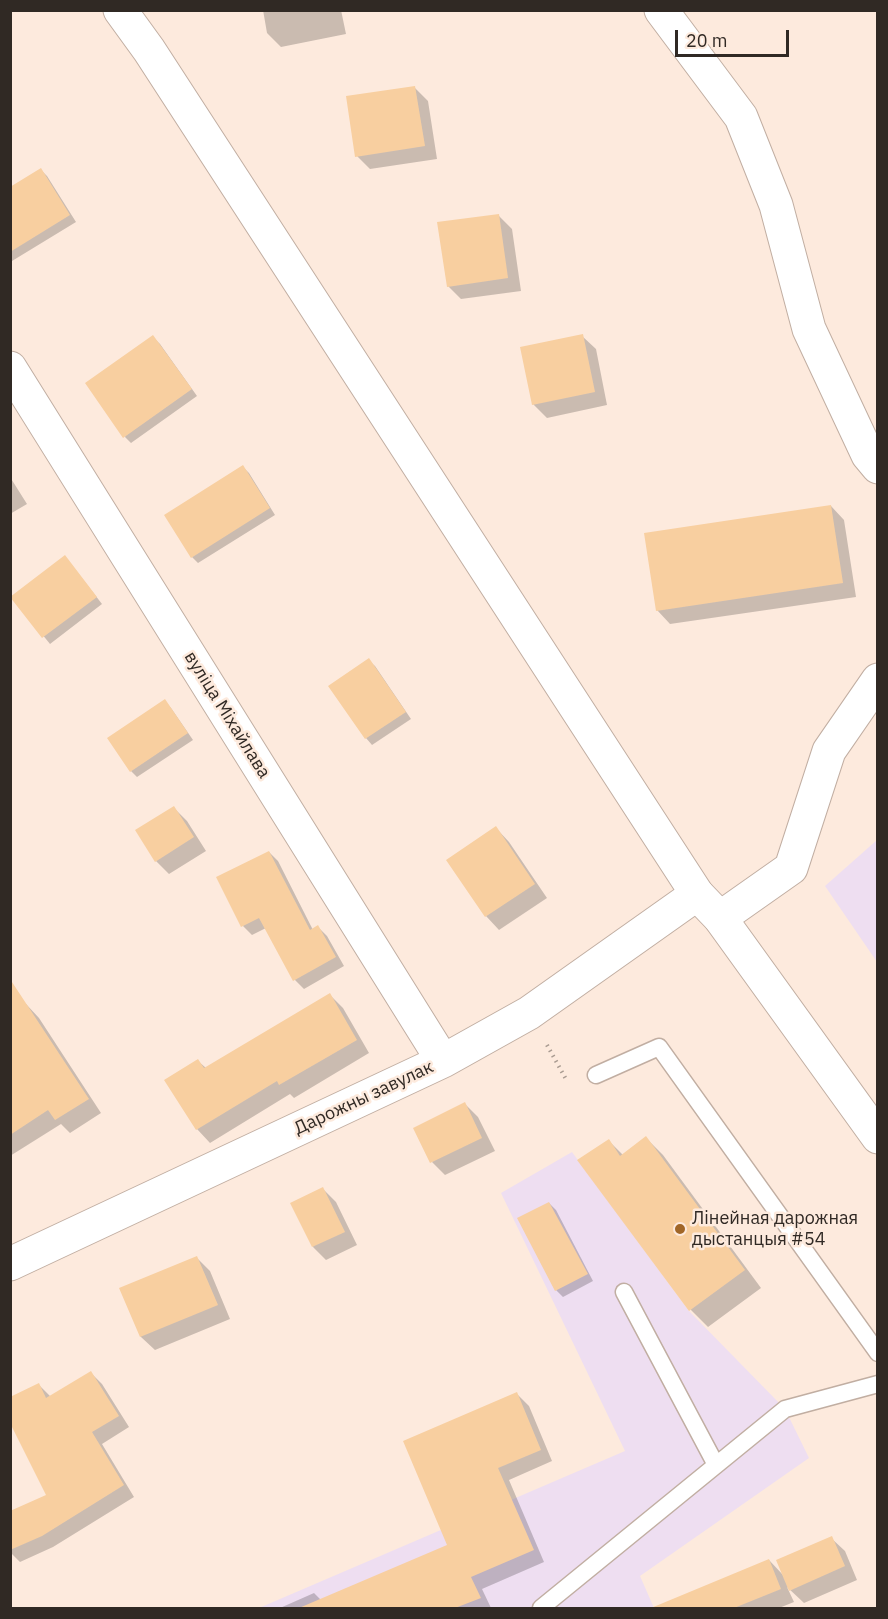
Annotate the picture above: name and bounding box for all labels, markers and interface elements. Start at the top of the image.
scale bar [678,18,792,56]
text: 20 m [686,29,728,52]
street label: вуліца Міхайлава [179,648,275,782]
street label: Дарожны завулак [291,1056,437,1140]
place label: Лінейная дарожная дыстанцыя #54 [692,1208,858,1250]
marker: Лінейная дарожная дыстанцыя #54 [673,1222,687,1236]

